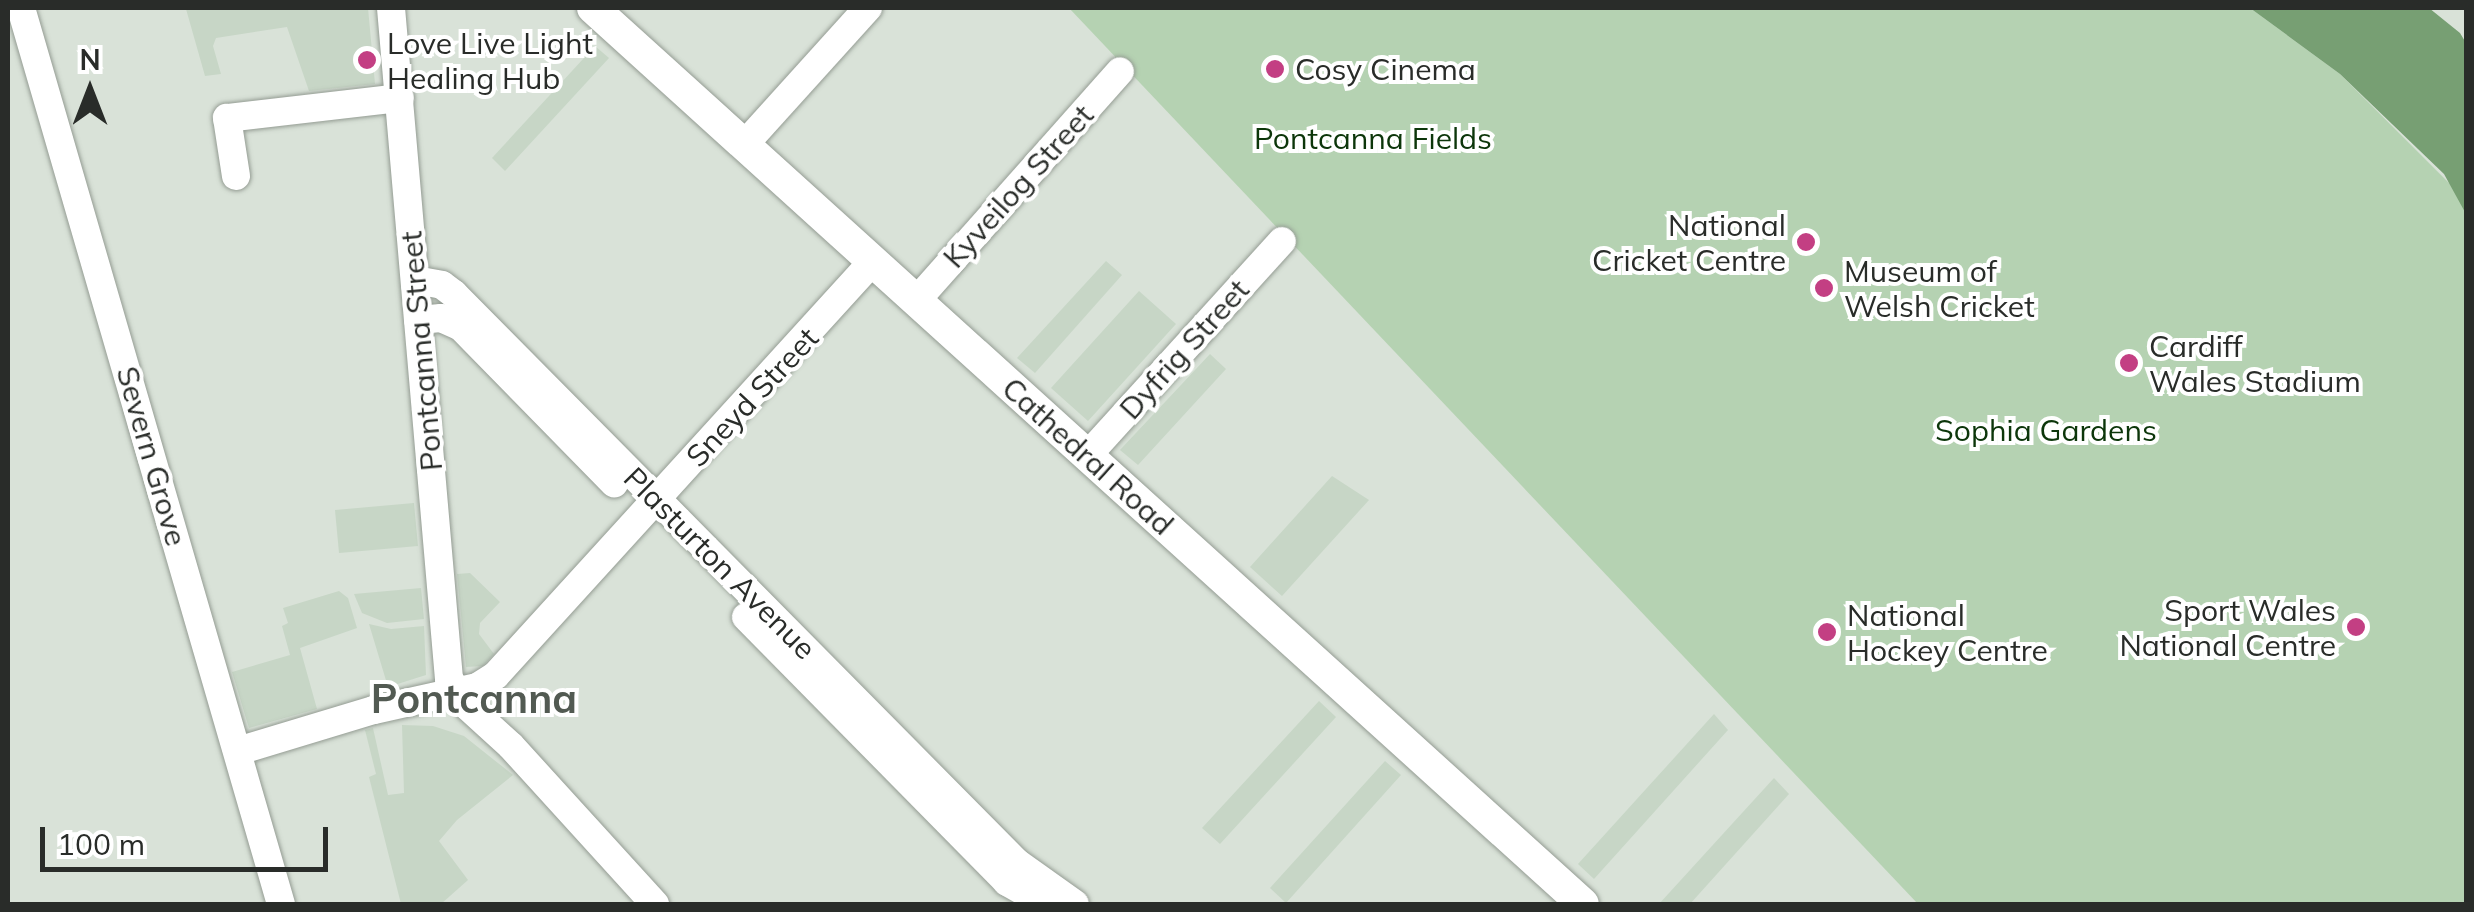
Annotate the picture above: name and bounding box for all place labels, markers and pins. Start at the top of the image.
place label: Love Live Light Healing Hub [387,25,593,96]
marker: Love Live Light Healing Hub [356,49,378,71]
place label: Cosy Cinema [1295,51,1476,87]
marker: Cosy Cinema [1264,58,1286,80]
place label: National Cricket Centre [1592,207,1786,278]
marker: National Cricket Centre [1795,231,1817,253]
place label: Museum of Welsh Cricket [1844,253,2035,324]
marker: Museum of Welsh Cricket [1813,277,1835,299]
place label: Cardiff Wales Stadium [2149,328,2361,398]
marker: Cardiff Wales Stadium [2118,352,2140,374]
place label: Sport Wales National Centre [2119,592,2336,662]
place label: National Hockey Centre [1847,597,2048,668]
marker: Sport Wales National Centre [2345,616,2367,638]
marker: National Hockey Centre [1816,621,1838,643]

